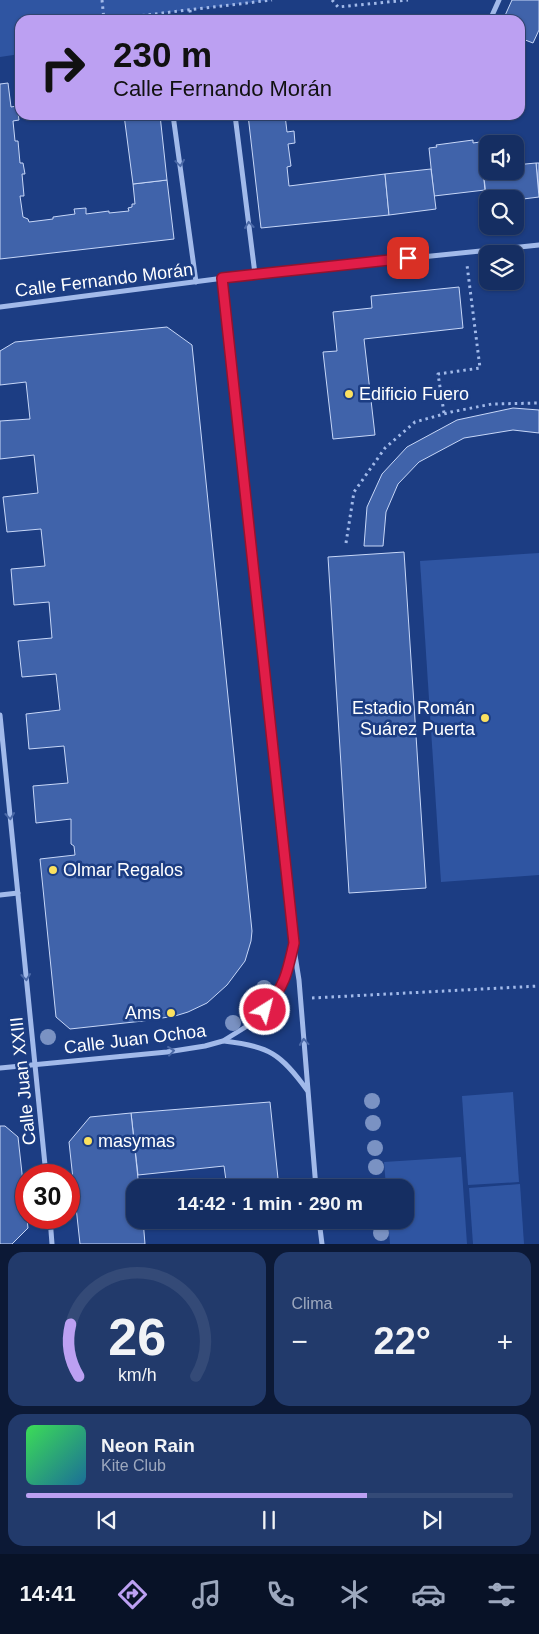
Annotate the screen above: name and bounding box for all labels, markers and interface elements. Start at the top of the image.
icon: right [30,35,95,100]
text: 230 m [113,35,212,74]
text: Calle Fernando Morán [113,76,332,101]
map controls [479,135,524,290]
button: sound [479,135,524,180]
one-way arrow [174,160,185,168]
button: search [479,190,524,235]
one-way arrow [244,221,255,229]
pin [387,237,429,279]
icon: arrive [394,244,422,272]
button: layers [479,245,524,290]
street label: Calle Fernando Morán [14,259,194,301]
place label: Edificio Fuero [359,384,469,404]
marker: Edificio Fuero [343,388,355,400]
place label: Estadio Román Suárez Puerta [352,698,476,739]
marker: Estadio Román Suárez Puerta [479,712,491,724]
one-way arrow [4,812,15,820]
place label: Olmar Regalos [63,860,183,880]
marker: Olmar Regalos [47,864,59,876]
one-way arrow [20,974,31,982]
position arrow [238,983,290,1035]
place label: Ams [125,1003,161,1023]
marker: Ams [165,1007,177,1019]
street label: Calle Juan XXIII [6,1016,40,1146]
street label: Calle Juan Ochoa [63,1020,208,1058]
one-way arrow [298,1038,309,1046]
one-way arrow [167,1047,175,1057]
place label: masymas [98,1131,175,1151]
marker: masymas [82,1135,94,1147]
speed limit sign: 30 [15,1164,80,1229]
text: 14:42 · 1 min · 290 m [177,1193,363,1214]
text: Clima [292,1295,332,1312]
text: 26 [108,1308,166,1366]
text: 22° [374,1320,431,1362]
text: − [292,1326,308,1357]
text: + [497,1326,513,1357]
text: km/h [117,1365,156,1385]
text: Neon Rain [101,1435,195,1456]
text: Kite Club [101,1457,166,1474]
icon: previous [93,1506,121,1534]
icon: pause [255,1506,283,1534]
icon: next [418,1506,446,1534]
icon: directions [115,1577,150,1612]
icon: music [189,1577,224,1612]
icon: phone [263,1577,298,1612]
icon: climate [337,1577,372,1612]
icon: car [411,1577,446,1612]
icon: filters [484,1577,519,1612]
text: 14:41 [19,1581,76,1606]

